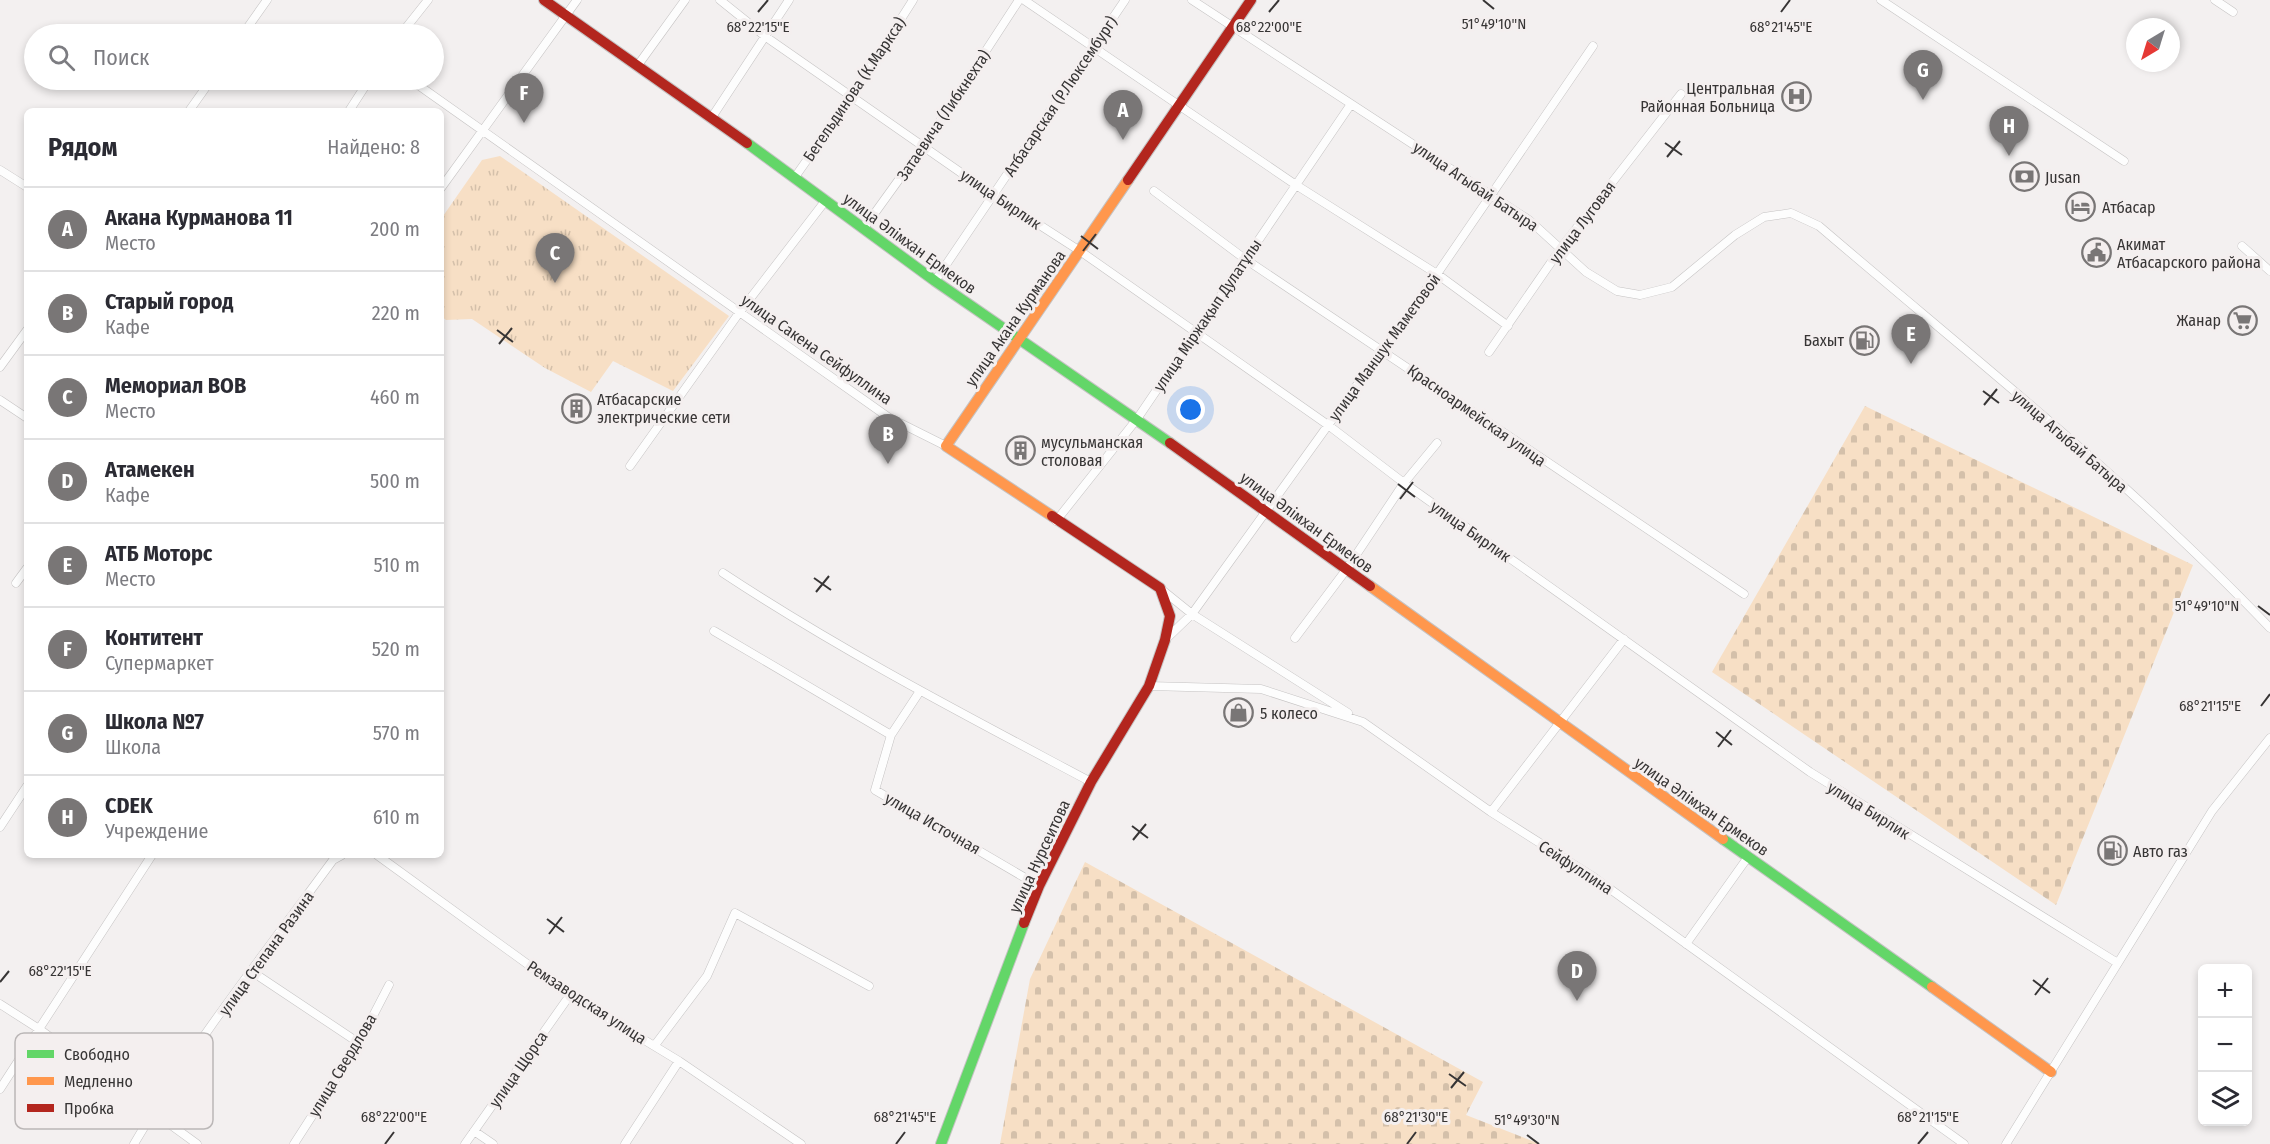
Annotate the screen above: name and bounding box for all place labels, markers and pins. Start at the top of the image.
pin: G [1904,51,1942,100]
pin: F [504,74,544,123]
place label: Центральная Районная Больница [1640,79,1775,116]
hospital icon: Центральная Районная Больница [1780,81,1812,113]
pin: A [1104,90,1142,140]
pin: H [1990,106,2028,156]
bank icon: Jusan [2008,161,2040,193]
place label: Jusan [2045,168,2081,187]
hotel icon: Атбасар [2065,191,2097,223]
place label: Атбасар [2102,198,2156,217]
pin: C [536,234,574,283]
place label: Акимат Атбасарского района [2117,235,2261,272]
public building icon: Акимат Атбасарского района [2080,237,2112,269]
supermarket icon: Жанар [2226,304,2258,336]
place label: Жанар [2177,311,2221,330]
pin: E [1892,314,1930,364]
fuel station icon: Бахыт [1849,324,1881,356]
place label: Бахыт [1804,331,1844,350]
place label: Атбасарские электрические сети [597,390,731,427]
building icon: Атбасарские электрические сети [560,392,592,424]
pin: B [868,414,908,464]
place label: мусульманская столовая [1041,433,1143,470]
building icon: мусульманская столовая [1004,435,1036,467]
shop icon: 5 колесо [1223,697,1255,729]
place label: 5 колесо [1260,704,1318,723]
fuel station icon: Авто газ [2096,835,2128,867]
place label: Авто газ [2133,842,2188,861]
pin: D [1558,952,1596,1001]

